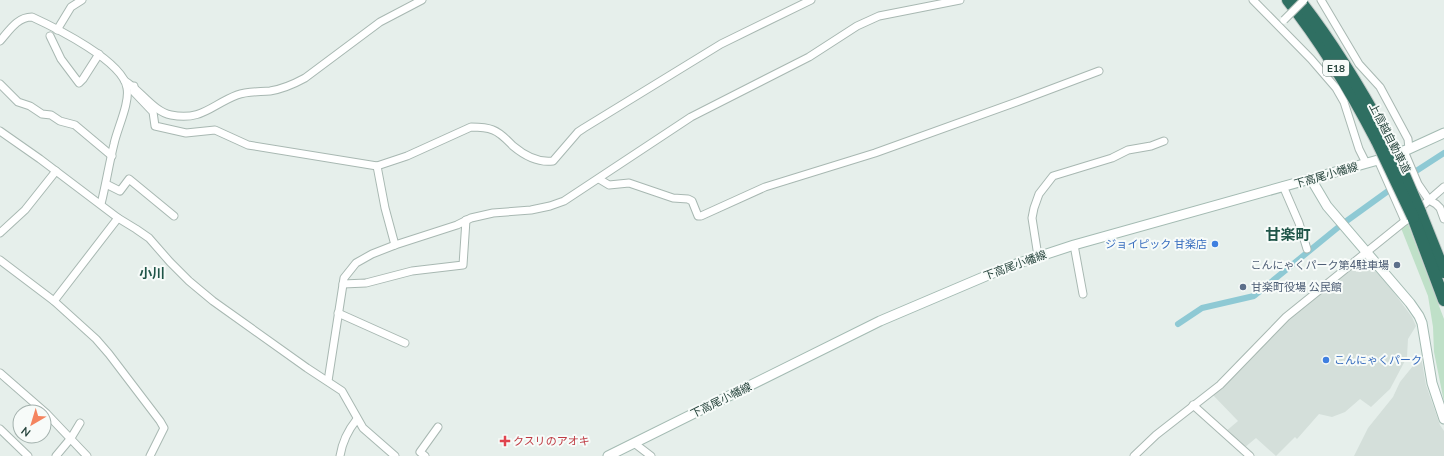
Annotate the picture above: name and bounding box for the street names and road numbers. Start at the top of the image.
road number: E18 [1323,60,1349,76]
street label: 上信越自動車道 [1365,101,1414,176]
street label: 下高尾小幡線 [1292,159,1360,192]
street label: 下高尾小幡線 [982,247,1049,284]
street label: 下高尾小幡線 [688,379,754,422]

